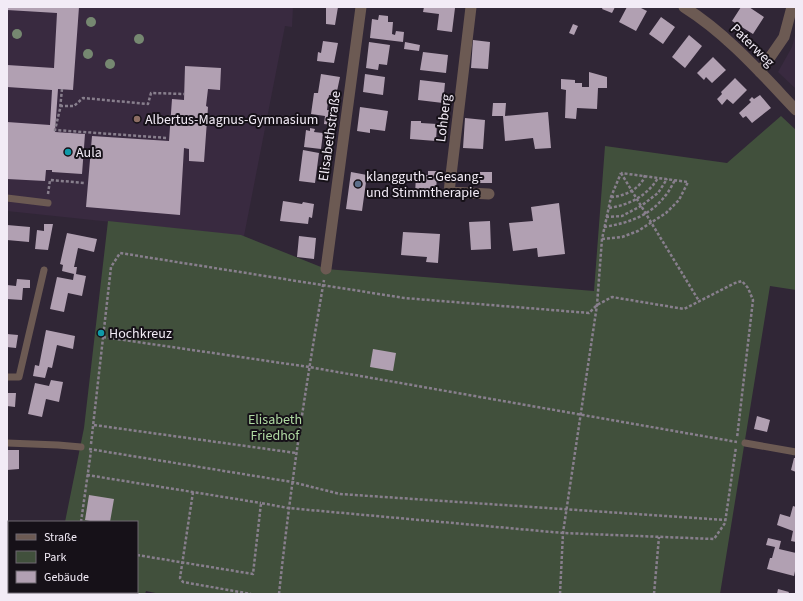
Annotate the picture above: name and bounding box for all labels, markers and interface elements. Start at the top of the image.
street label: Paterweg [726,20,779,72]
street label: Elisabethstraße [314,90,346,183]
street label: Lohberg [431,93,457,143]
place label: Albertus-Magnus-Gymnasium [145,110,318,130]
marker: Albertus-Magnus-Gymnasium [132,114,142,124]
place label: Aula [76,143,102,163]
marker: Aula [63,147,73,157]
place label: klangguth - Gesang- und Stimmtherapie [366,167,483,203]
marker: klangguth - Gesang- und Stimmtherapie [353,179,363,189]
place label: Hochkreuz [109,324,172,344]
marker: Hochkreuz [96,328,106,338]
park label: Elisabeth Friedhof [248,410,302,446]
legend [8,521,138,593]
text: Straße [44,529,77,546]
text: Park [44,549,66,566]
text: Gebäude [44,569,89,586]

